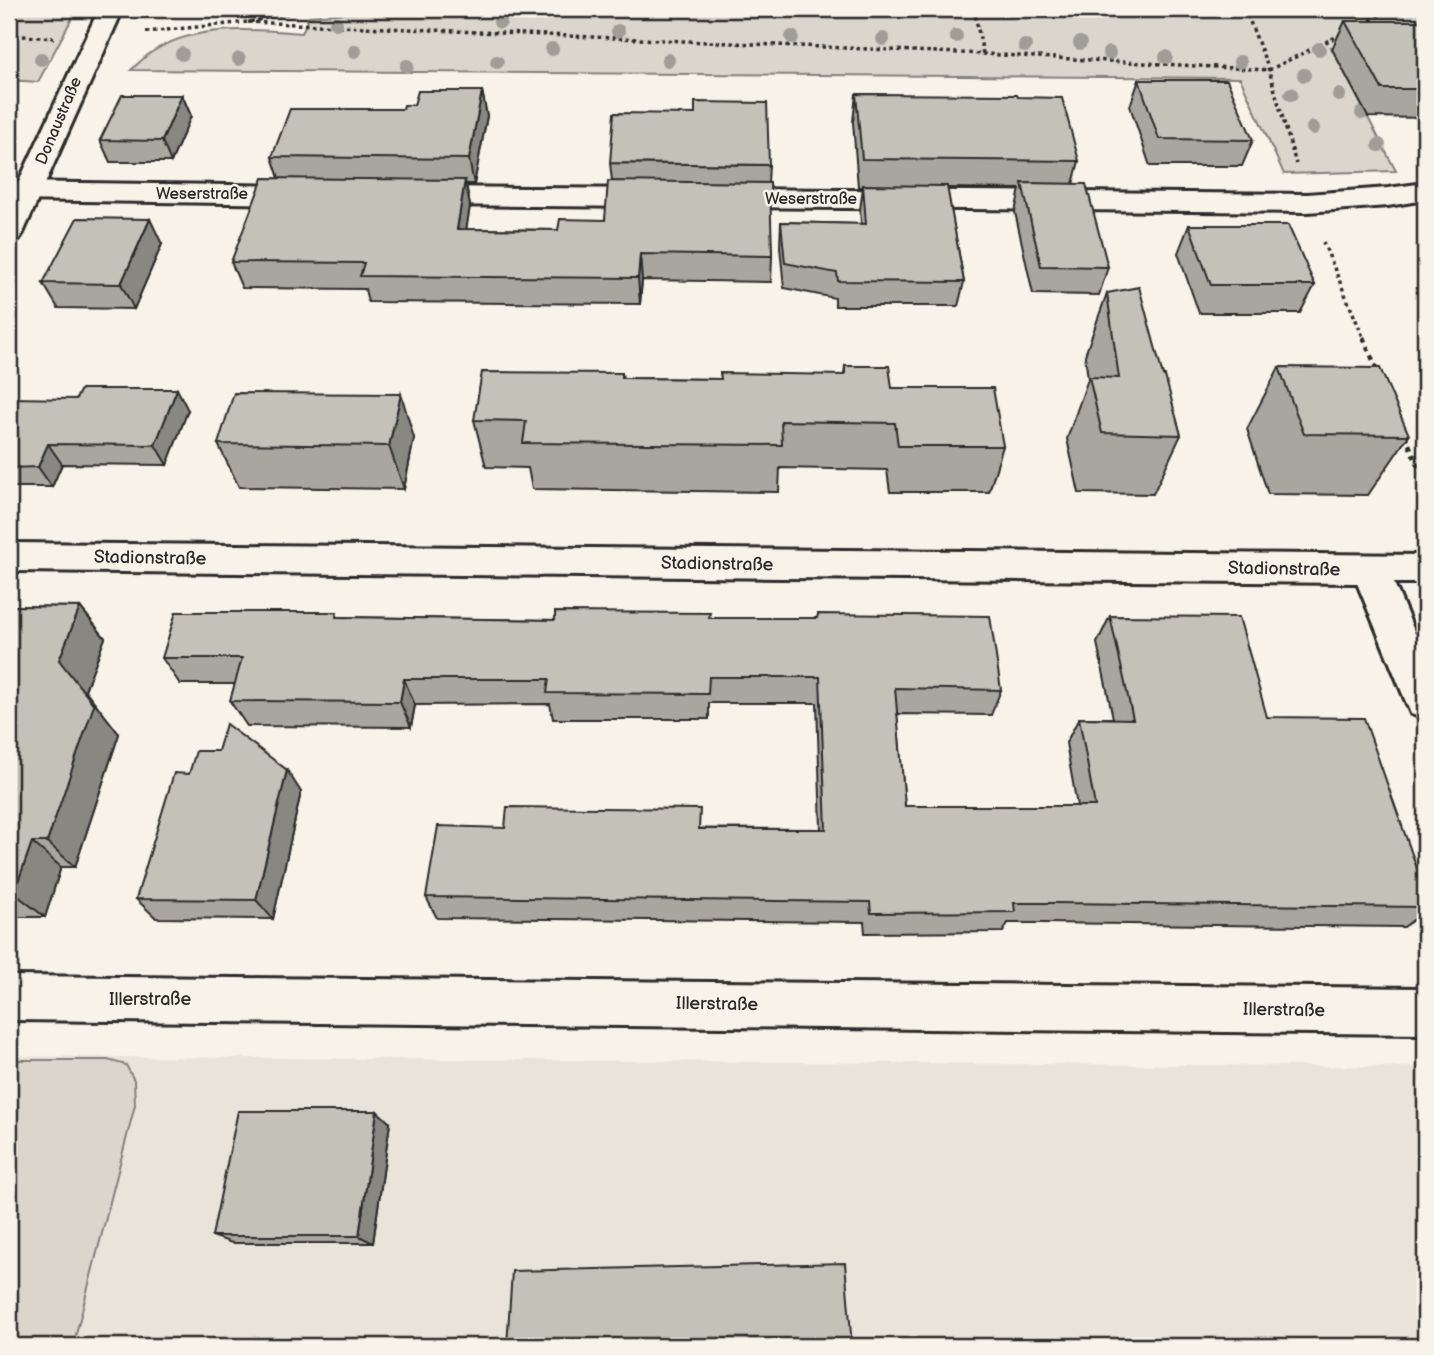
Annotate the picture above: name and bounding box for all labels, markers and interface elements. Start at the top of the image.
street label: Donaustraße [32,74,86,168]
street label: Weserstraße [156,185,249,204]
street label: Weserstraße [765,190,858,209]
street label: Stadionstraße [94,547,207,569]
street label: Stadionstraße [661,553,774,575]
street label: Stadionstraße [1228,558,1341,580]
street label: Illerstraße [109,989,191,1010]
street label: Illerstraße [676,993,759,1015]
street label: Illerstraße [1243,999,1326,1021]

